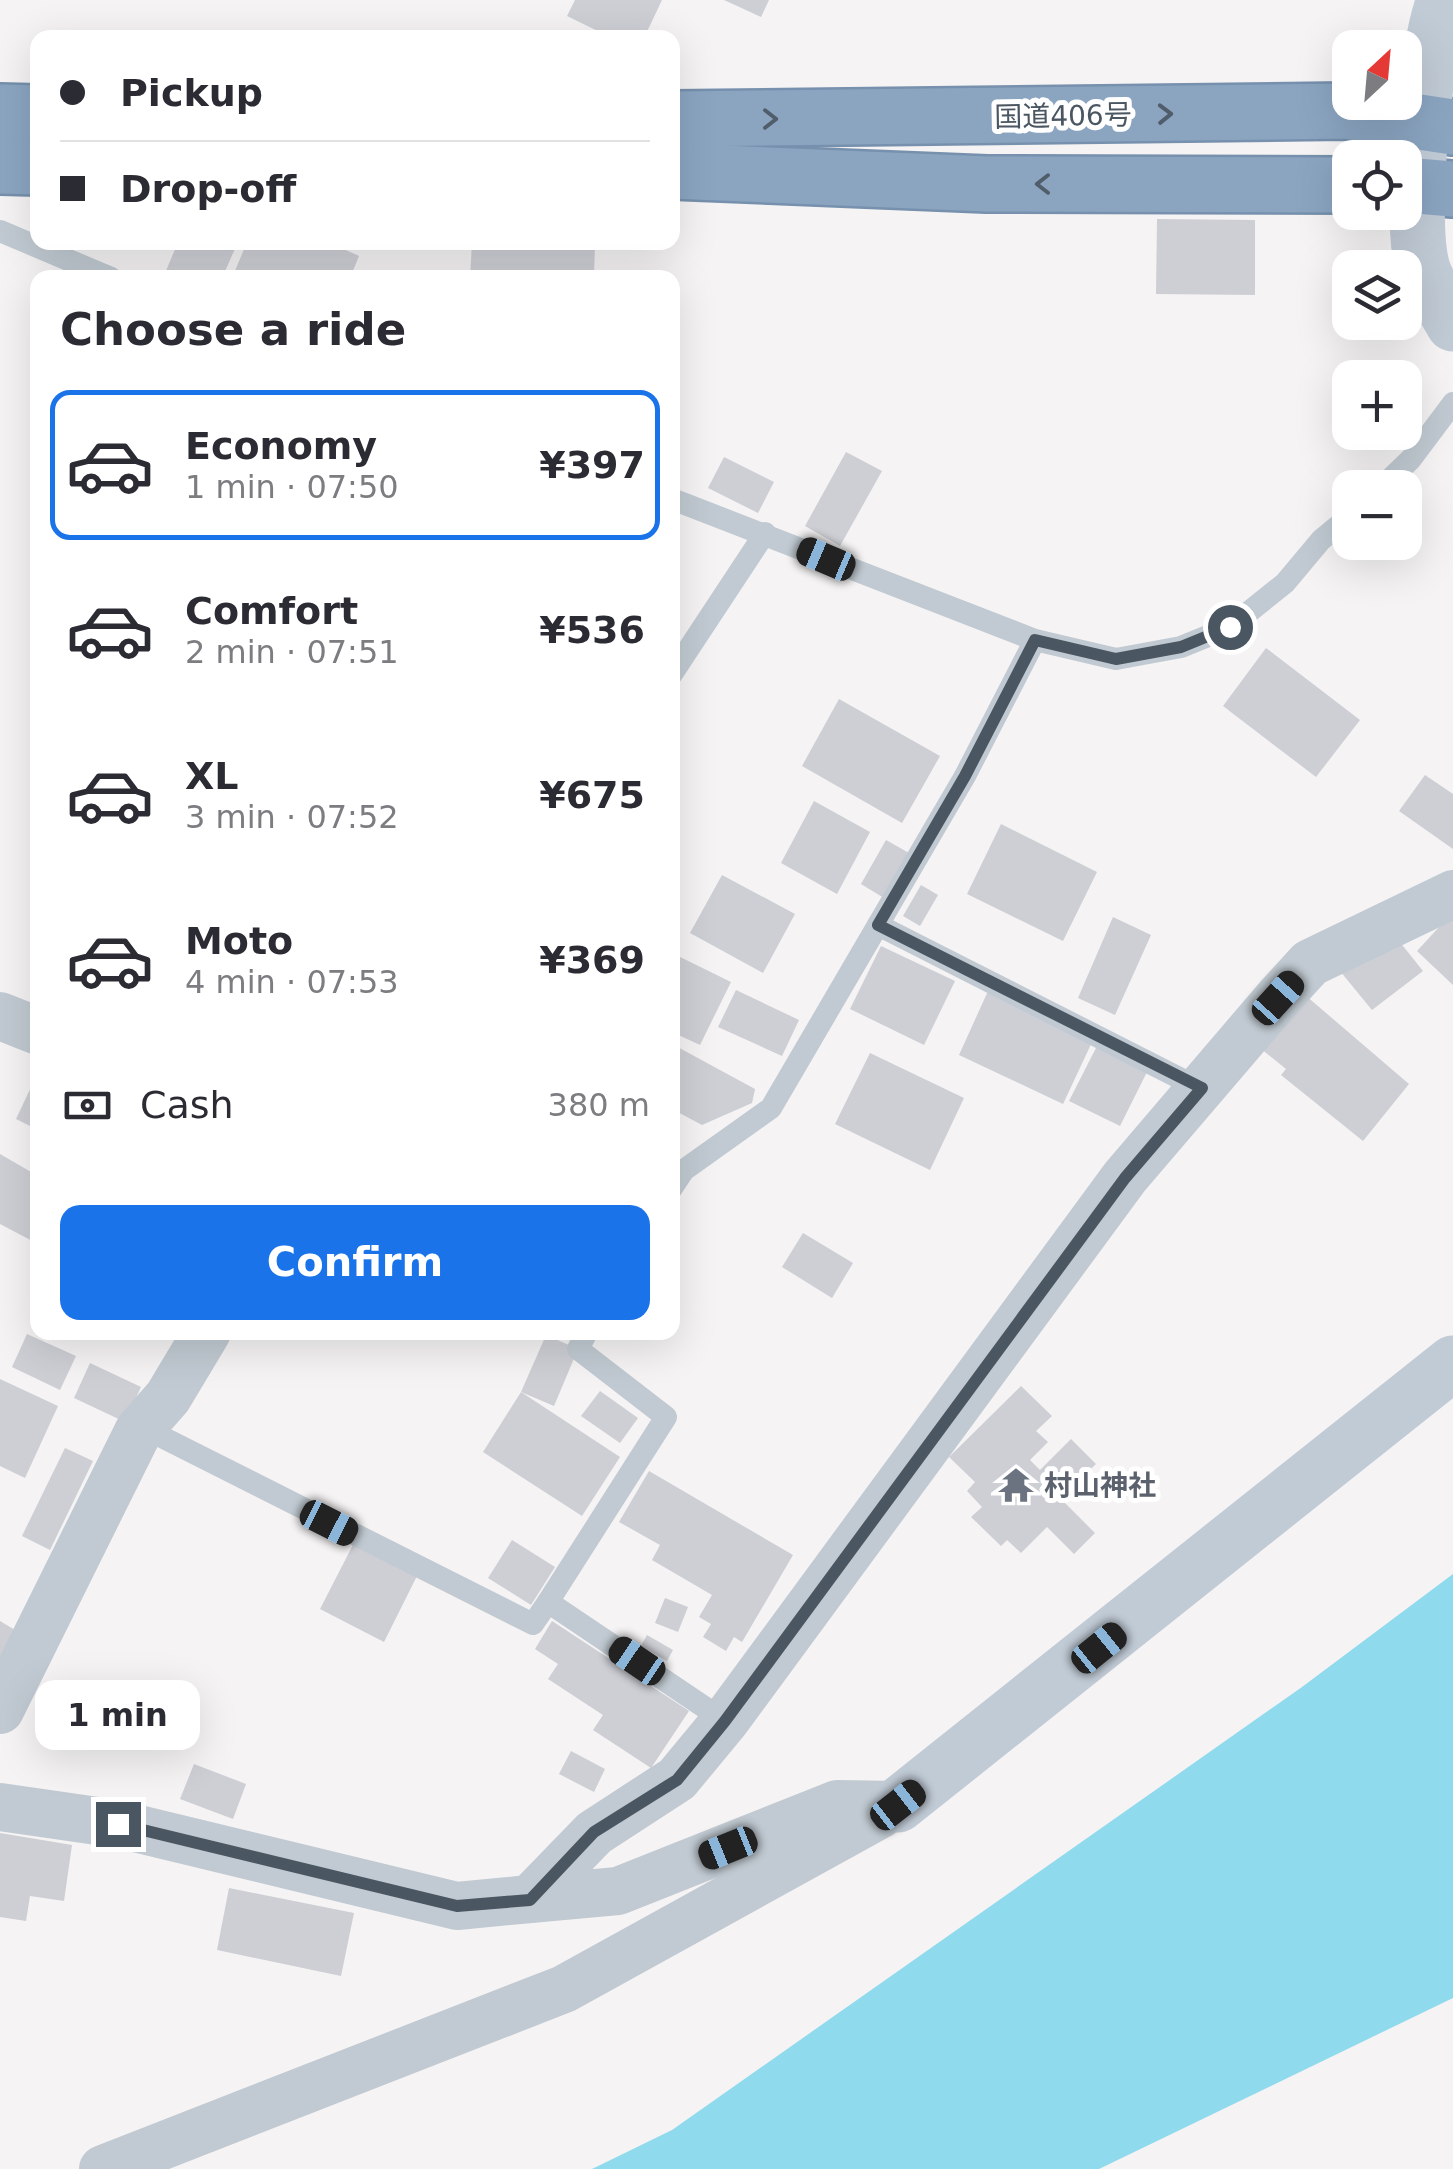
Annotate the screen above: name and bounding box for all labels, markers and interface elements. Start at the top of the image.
north arrow [1332,30,1422,120]
map controls [1332,30,1422,560]
text: Pickup [120,71,263,115]
street label: 国道406号 [994,98,1132,134]
one-way arrow [1158,103,1173,125]
one-way arrow [762,108,778,129]
button: locate [1332,140,1422,230]
text: Drop-off [120,167,296,211]
one-way arrow [1034,173,1050,195]
button: layers [1332,250,1422,340]
text: Choose a ride [60,303,406,356]
button: + [1332,360,1422,450]
icon: car [65,420,155,510]
text: Economy [185,424,377,468]
text: ¥397 [539,443,645,487]
text: 1 min · 07:50 [185,468,399,506]
button: − [1332,470,1422,560]
car [793,533,859,585]
icon: car [65,585,155,675]
text: Comfort [185,589,358,633]
route start [1208,605,1253,650]
text: ¥536 [539,608,645,652]
text: 2 min · 07:51 [185,633,399,671]
icon: car [65,750,155,840]
text: XL [185,754,239,798]
text: ¥675 [539,773,645,817]
text: 3 min · 07:52 [185,798,399,836]
icon: car [65,915,155,1005]
text: Moto [185,919,293,963]
text: ¥369 [539,938,645,982]
text: 4 min · 07:53 [185,963,399,1001]
car [1247,966,1309,1030]
icon: cash [60,1078,115,1133]
text: Cash [140,1083,234,1127]
text: 380 m [548,1086,650,1124]
button: Confirm [60,1205,650,1320]
temple icon: 村山神社 [997,1466,1035,1504]
place label: 村山神社 [1044,1469,1156,1502]
car [295,1496,363,1550]
car [1066,1617,1132,1679]
car [604,1632,670,1690]
callout: 1 min [36,1679,200,1749]
text: 1 min [67,1696,168,1734]
car [865,1775,931,1835]
route end [96,1802,141,1847]
car [695,1823,761,1873]

